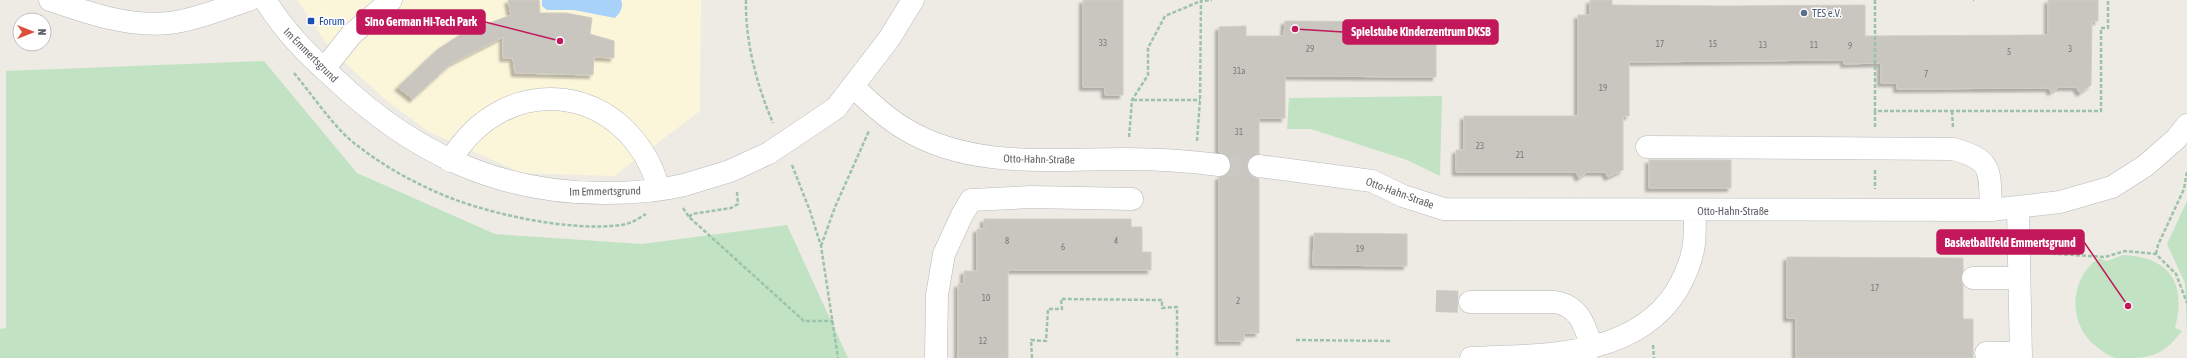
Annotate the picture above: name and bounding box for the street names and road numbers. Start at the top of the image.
street label: Im Emmertsgrund [281,25,341,85]
street label: Otto-Hahn-Straße [1003,152,1075,166]
street label: Otto-Hahn-Straße [1364,175,1436,211]
street label: Im Emmertsgrund [569,184,641,198]
street label: Otto-Hahn-Straße [1697,205,1769,217]

